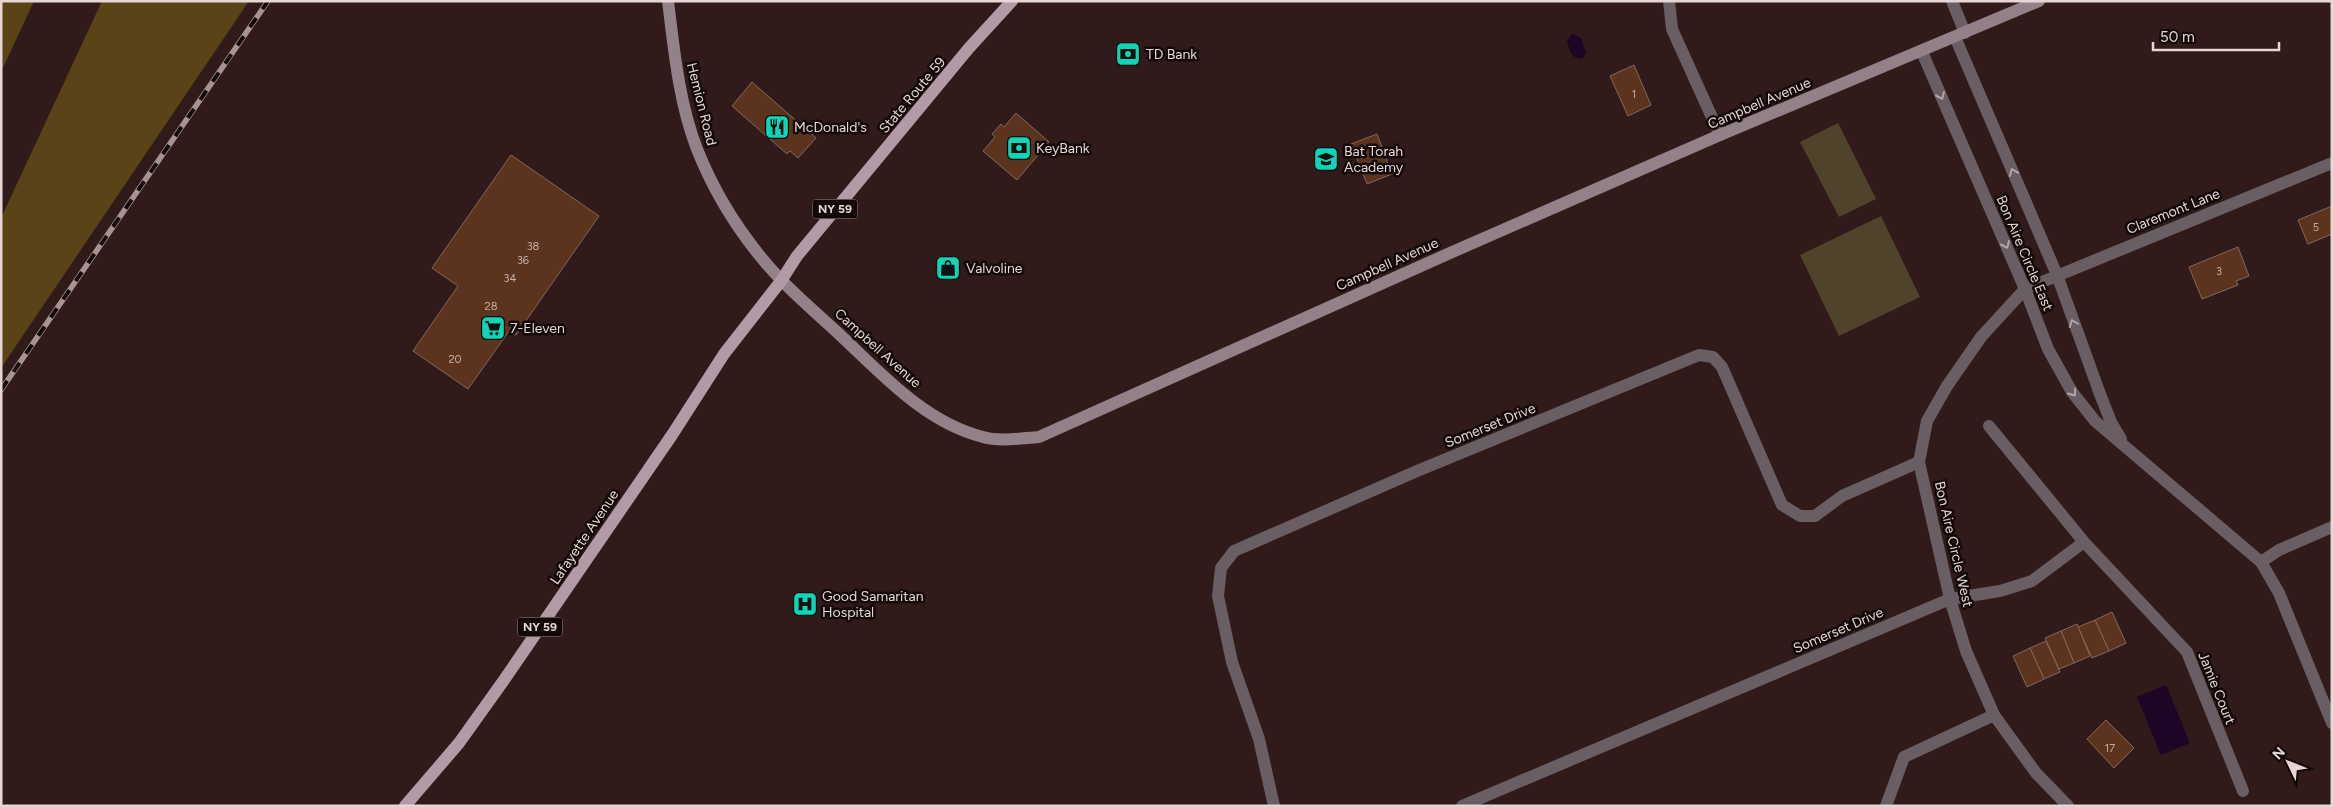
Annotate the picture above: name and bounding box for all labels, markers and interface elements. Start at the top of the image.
scale bar [2153,20,2279,52]
text: 50 m [2160,28,2195,46]
bank icon: TD Bank [1115,41,1141,67]
place label: TD Bank [1146,46,1197,63]
street label: State Route 59 [876,54,949,137]
street label: Hemion Road [683,61,720,147]
street label: Campbell Avenue [1705,74,1814,133]
house number: 1 [1632,88,1636,101]
one-way arrow [1935,91,1946,100]
restaurant icon: McDonald's [764,114,790,140]
place label: McDonald's [794,119,867,136]
bank icon: KeyBank [1006,135,1032,161]
place label: KeyBank [1036,140,1090,157]
place label: Bat Torah Academy [1344,143,1404,176]
school or university icon: Bat Torah Academy [1313,146,1339,172]
one-way arrow [2008,168,2019,177]
street label: Claremont Lane [2124,185,2223,238]
street label: Bon Aire Circle East [1993,193,2057,313]
road number: NY 59 [812,200,858,218]
house number: 5 [2313,221,2319,234]
street label: Campbell Avenue [1333,234,1441,295]
house number: 38 [527,240,540,253]
one-way arrow [2000,240,2011,249]
house number: 36 [517,254,529,267]
shop icon: Valvoline [935,255,961,281]
place label: Valvoline [966,260,1023,277]
house number: 3 [2216,265,2222,278]
house number: 34 [504,272,517,285]
house number: 28 [485,300,498,313]
street label: Campbell Avenue [831,305,925,392]
supermarket icon: 7-Eleven [480,315,506,341]
one-way arrow [2069,319,2079,327]
place label: 7-Eleven [510,320,565,337]
house number: 20 [448,353,462,366]
one-way arrow [2067,387,2076,397]
street label: Somerset Drive [1442,399,1538,451]
street label: Bon Aire Circle West [1931,480,1976,609]
street label: Lafayette Avenue [546,486,623,588]
place label: Good Samaritan Hospital [822,588,924,621]
hospital icon: Good Samaritan Hospital [792,591,818,617]
street label: Somerset Drive [1791,604,1886,657]
road number: NY 59 [518,618,562,636]
street label: Jamie Court [2194,649,2239,727]
north arrow [2263,737,2313,787]
house number: 17 [2105,742,2115,755]
text: N [2269,744,2289,763]

